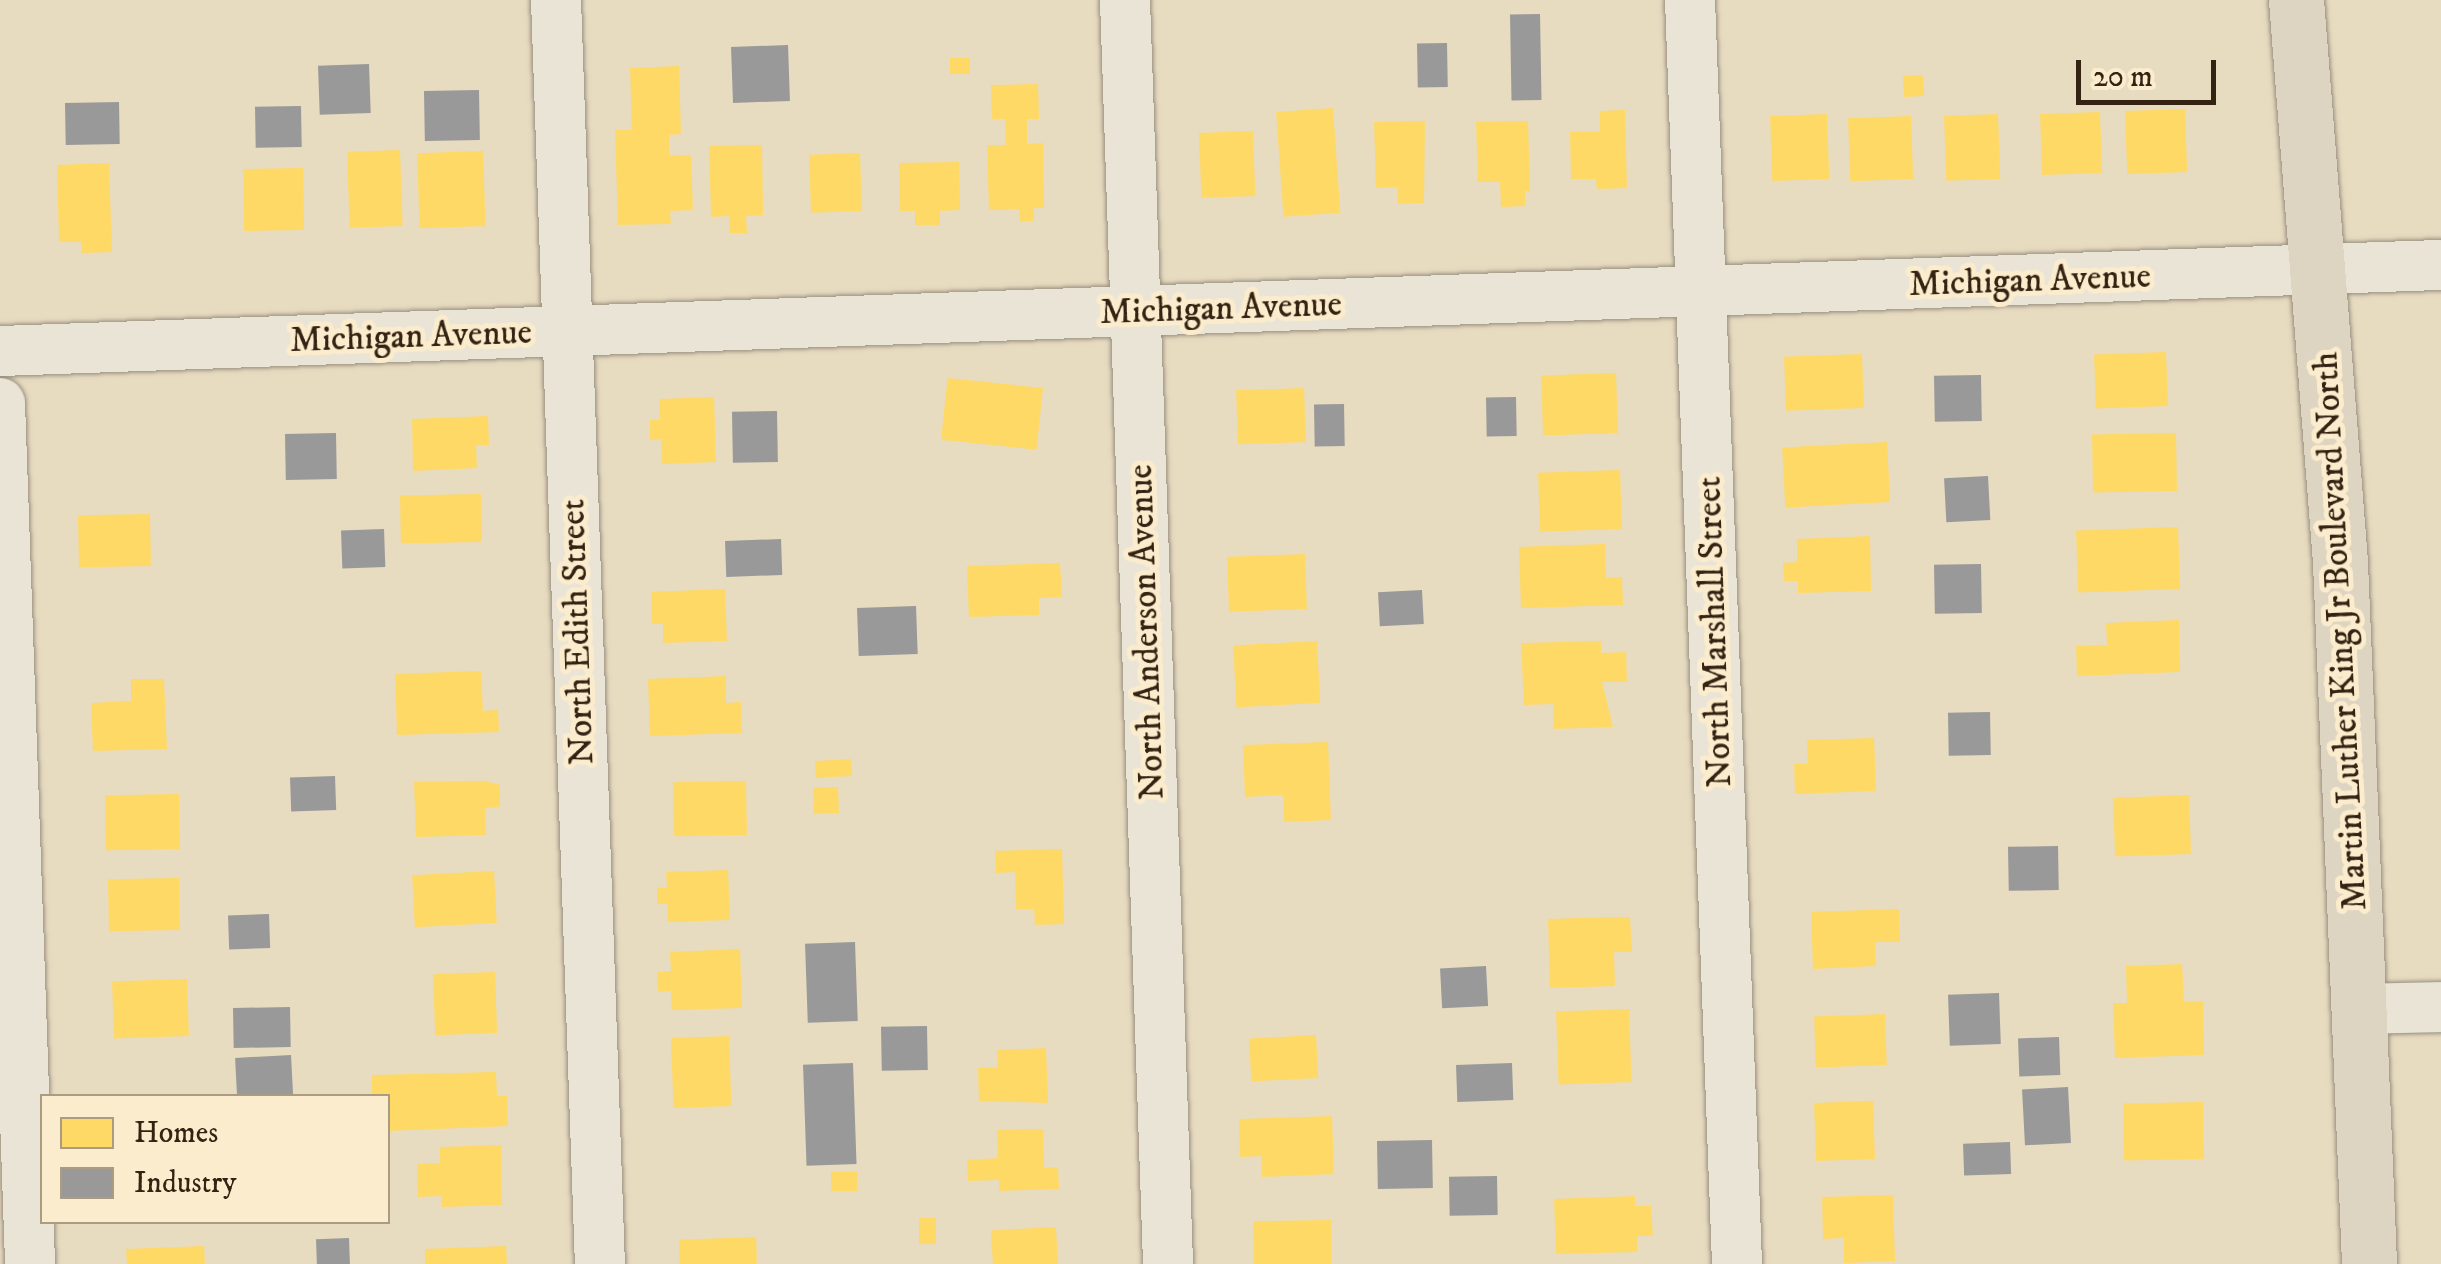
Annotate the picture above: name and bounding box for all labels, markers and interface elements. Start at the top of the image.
scale bar [2081,40,2221,102]
text: 20 m [2093,59,2153,96]
street label: Michigan Avenue [1908,256,2152,306]
street label: Michigan Avenue [1099,284,1343,334]
street label: Michigan Avenue [289,312,533,362]
street label: Martin Luther King Jr Boulevard North [2305,351,2377,911]
street label: North Anderson Avenue [1120,463,1174,801]
street label: North Marshall Street [1689,476,1741,788]
street label: North Edith Street [552,498,604,766]
legend [40,1094,390,1224]
text: Homes [134,1115,218,1152]
text: Industry [134,1165,236,1202]

